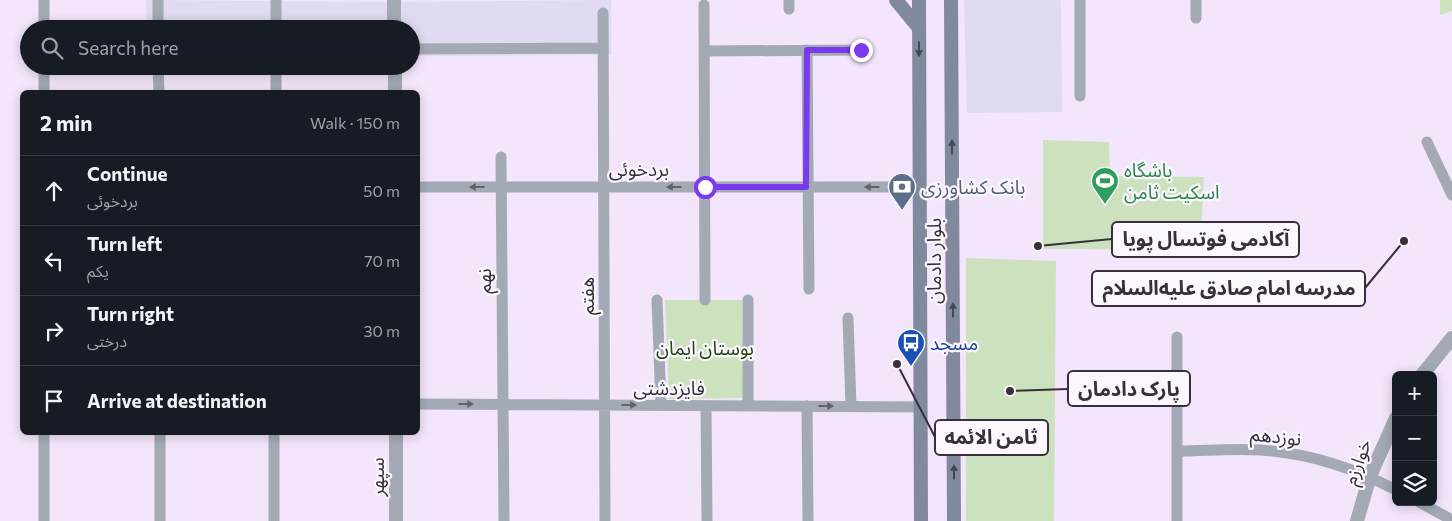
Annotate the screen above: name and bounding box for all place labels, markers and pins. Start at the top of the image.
place label: باشگاه اسکیت ثامن [1124,158,1220,204]
sports icon: باشگاه اسکیت ثامن [1090,166,1120,205]
bank icon: بانک کشاورزی [887,172,917,211]
place label: بانک کشاورزی [921,175,1025,199]
callout: آکادمی فوتسال پویا [1112,222,1299,257]
callout: مدرسه امام صادق علیه‌السلام [1092,271,1365,306]
bus stop icon: مسجد [896,328,926,367]
place label: مسجد [930,331,978,354]
callout: پارک دادمان [1068,371,1190,406]
callout: ثامن الائمه [935,420,1048,455]

